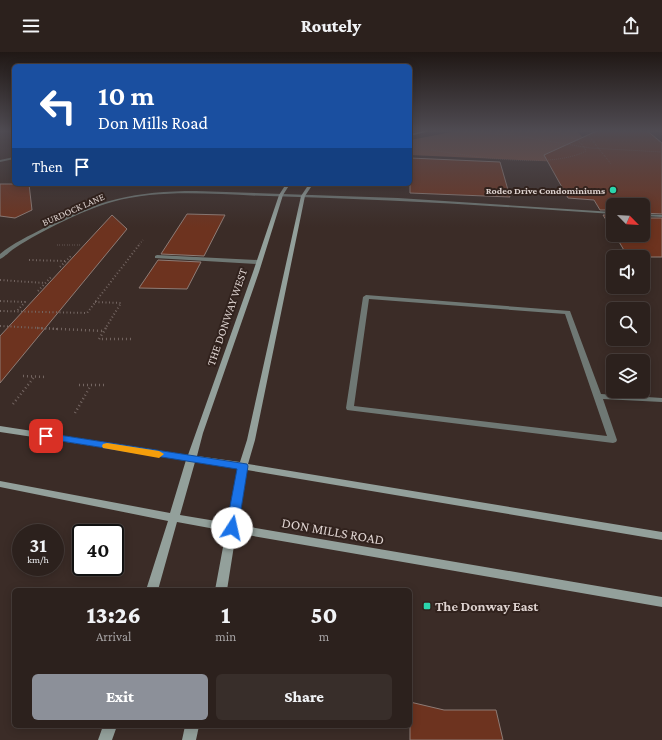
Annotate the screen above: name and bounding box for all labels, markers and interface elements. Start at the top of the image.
icon: menu [20,15,42,37]
icon: share [620,15,642,37]
text: Routely [301,16,361,36]
icon: left [32,80,84,132]
text: 10 m [98,80,155,111]
text: Don Mills Road [98,113,208,133]
icon: arrive [71,156,93,178]
text: Then [32,159,63,175]
place label: Rodeo Drive Condominiums [486,185,605,196]
marker: Rodeo Drive Condominiums [608,185,618,195]
street label: BURDOCK LANE [40,191,107,228]
north arrow [606,198,650,242]
map controls [606,198,650,398]
button: sound [606,250,650,294]
street label: THE DONWAY WEST [204,266,250,368]
button: search [606,302,650,346]
button: layers [606,354,650,398]
pin [29,419,63,453]
icon: arrive [35,425,57,447]
position arrow [211,507,253,549]
street label: DON MILLS ROAD [281,514,385,548]
speed limit sign: 40 [72,524,124,576]
text: 31 [29,534,47,556]
text: km/h [27,554,49,565]
place label: The Donway East [435,598,539,614]
text: 13:26 [86,601,141,628]
text: 1 [221,601,230,628]
text: 50 [311,601,338,628]
marker: The Donway East [422,601,432,611]
text: Arrival [96,629,131,644]
text: min [215,629,236,644]
text: m [319,629,329,644]
button: Exit [32,674,208,720]
button: Share [216,674,392,720]

